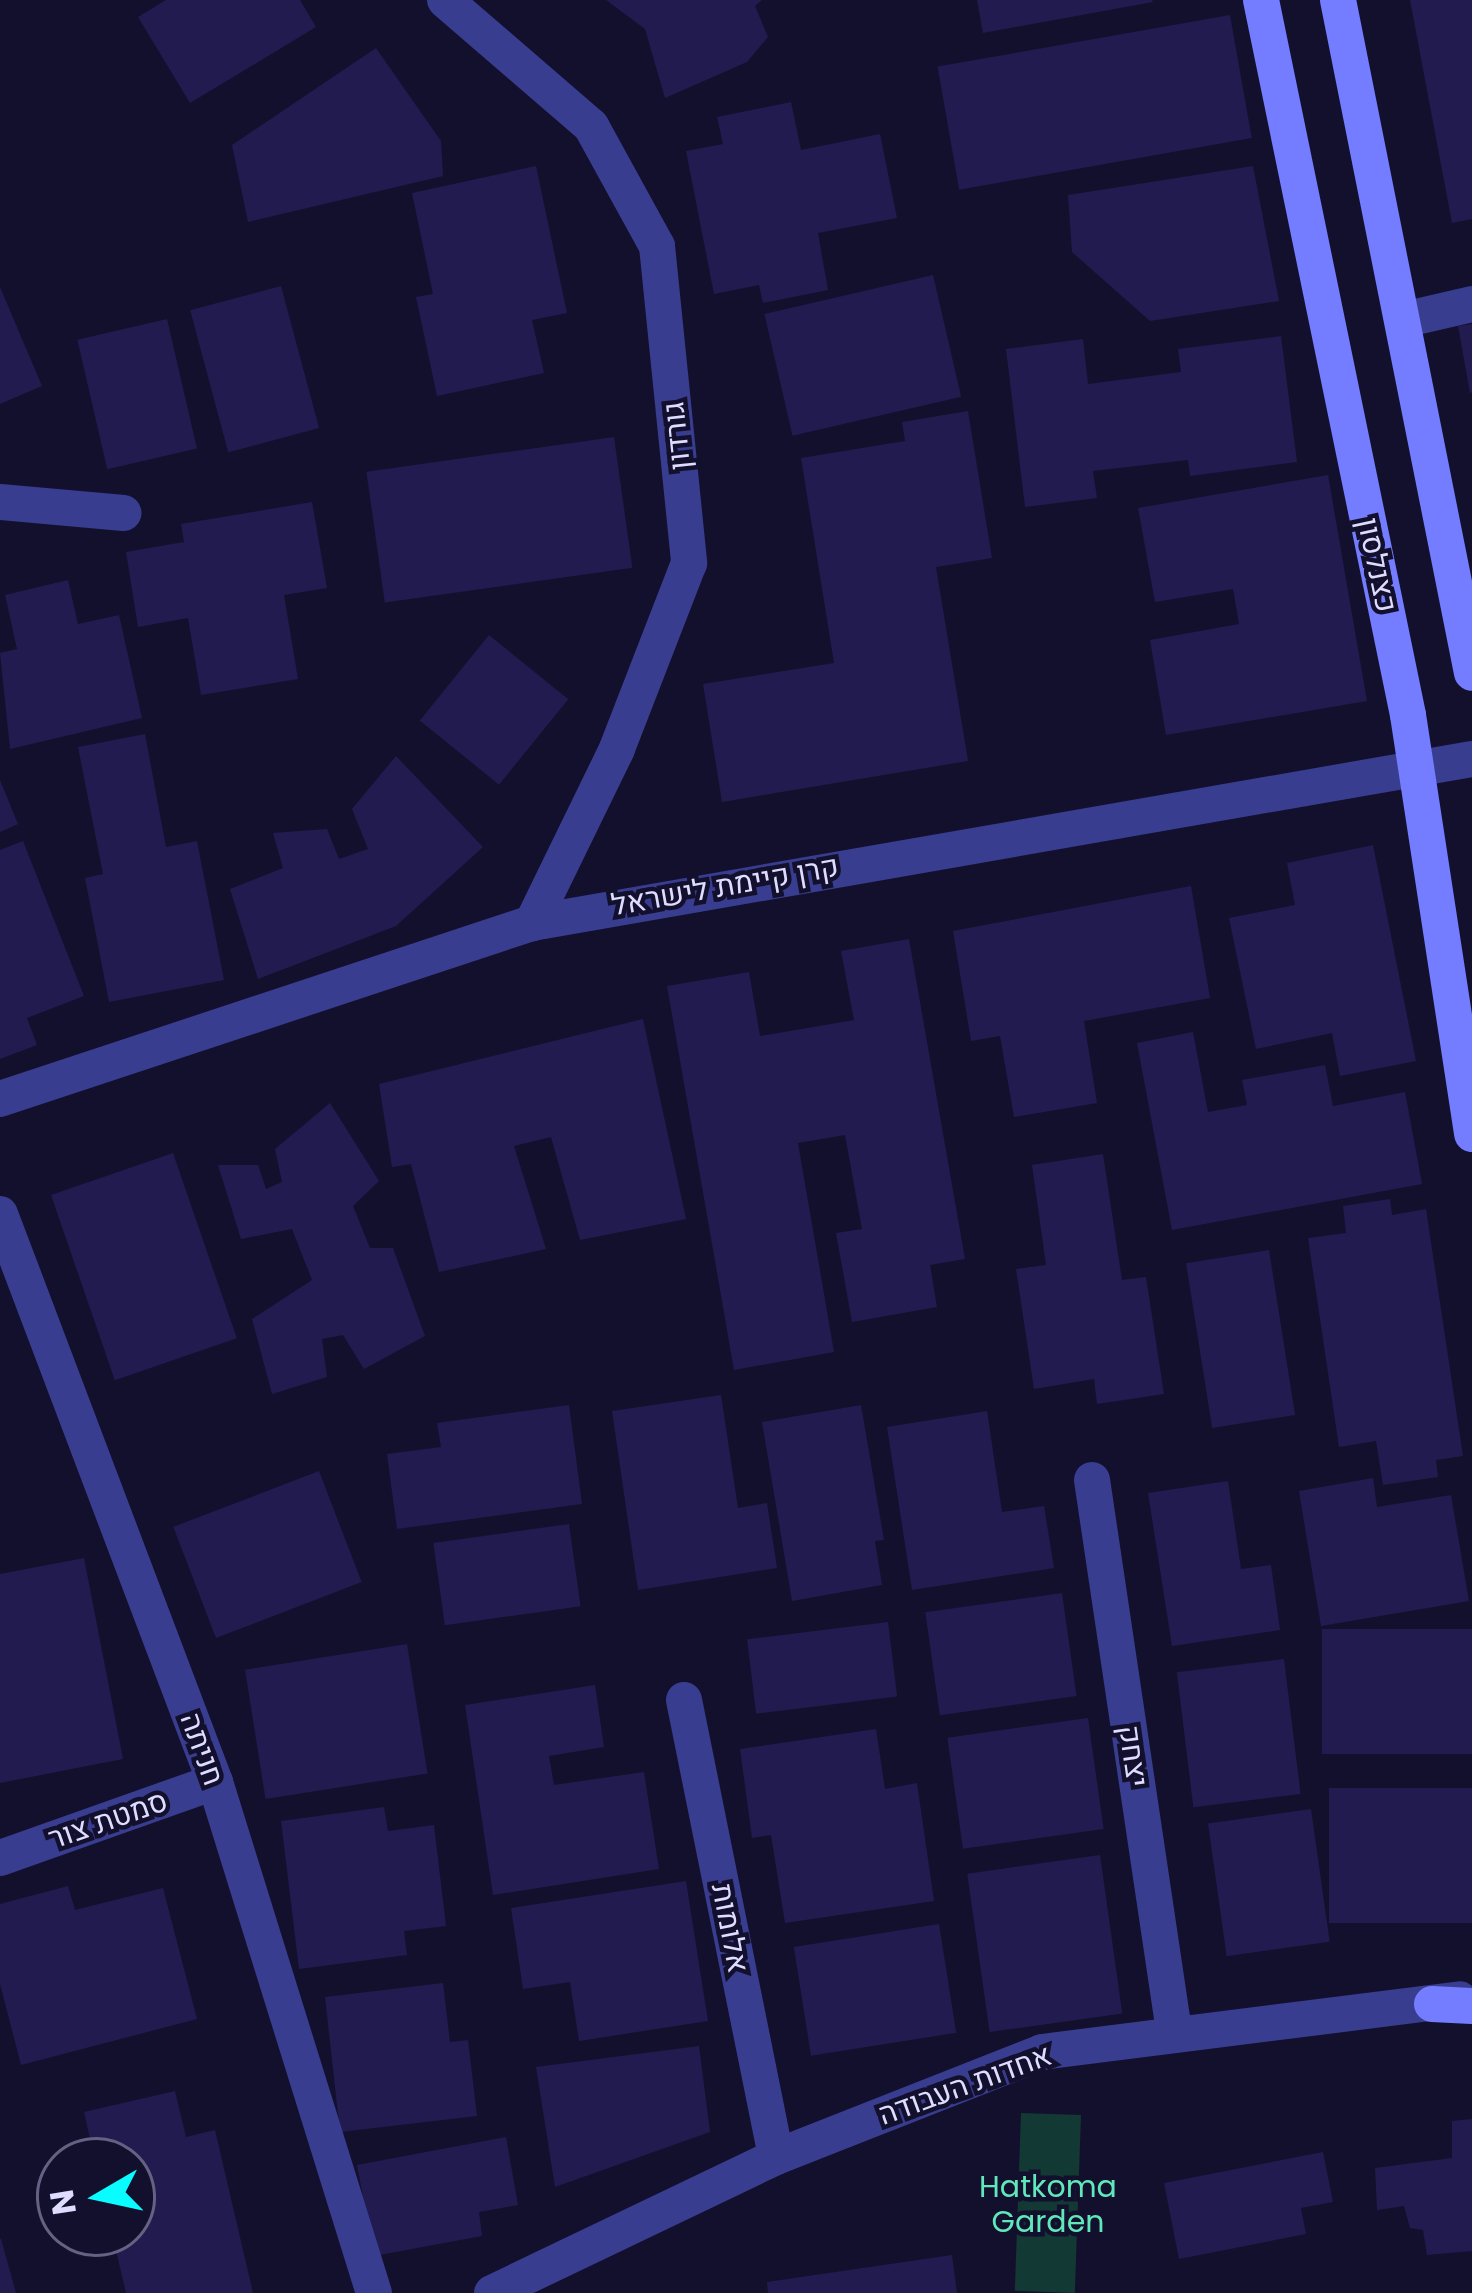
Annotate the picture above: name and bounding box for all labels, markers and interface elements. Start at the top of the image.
street label: גורדון [656,400,698,472]
street label: כצנלסון [1349,515,1405,615]
street label: קרן קיימת לישראל [609,848,841,924]
street label: חניתה [172,1708,232,1790]
street label: יצחק [1111,1723,1155,1789]
street label: סמטת צור [44,1783,172,1857]
street label: אלומות [704,1880,756,1976]
street label: אחדות העבודה [874,2037,1056,2133]
north arrow [36,2137,156,2257]
park label: Hatkoma Garden [979,2169,1117,2240]
text: N [38,2186,88,2218]

